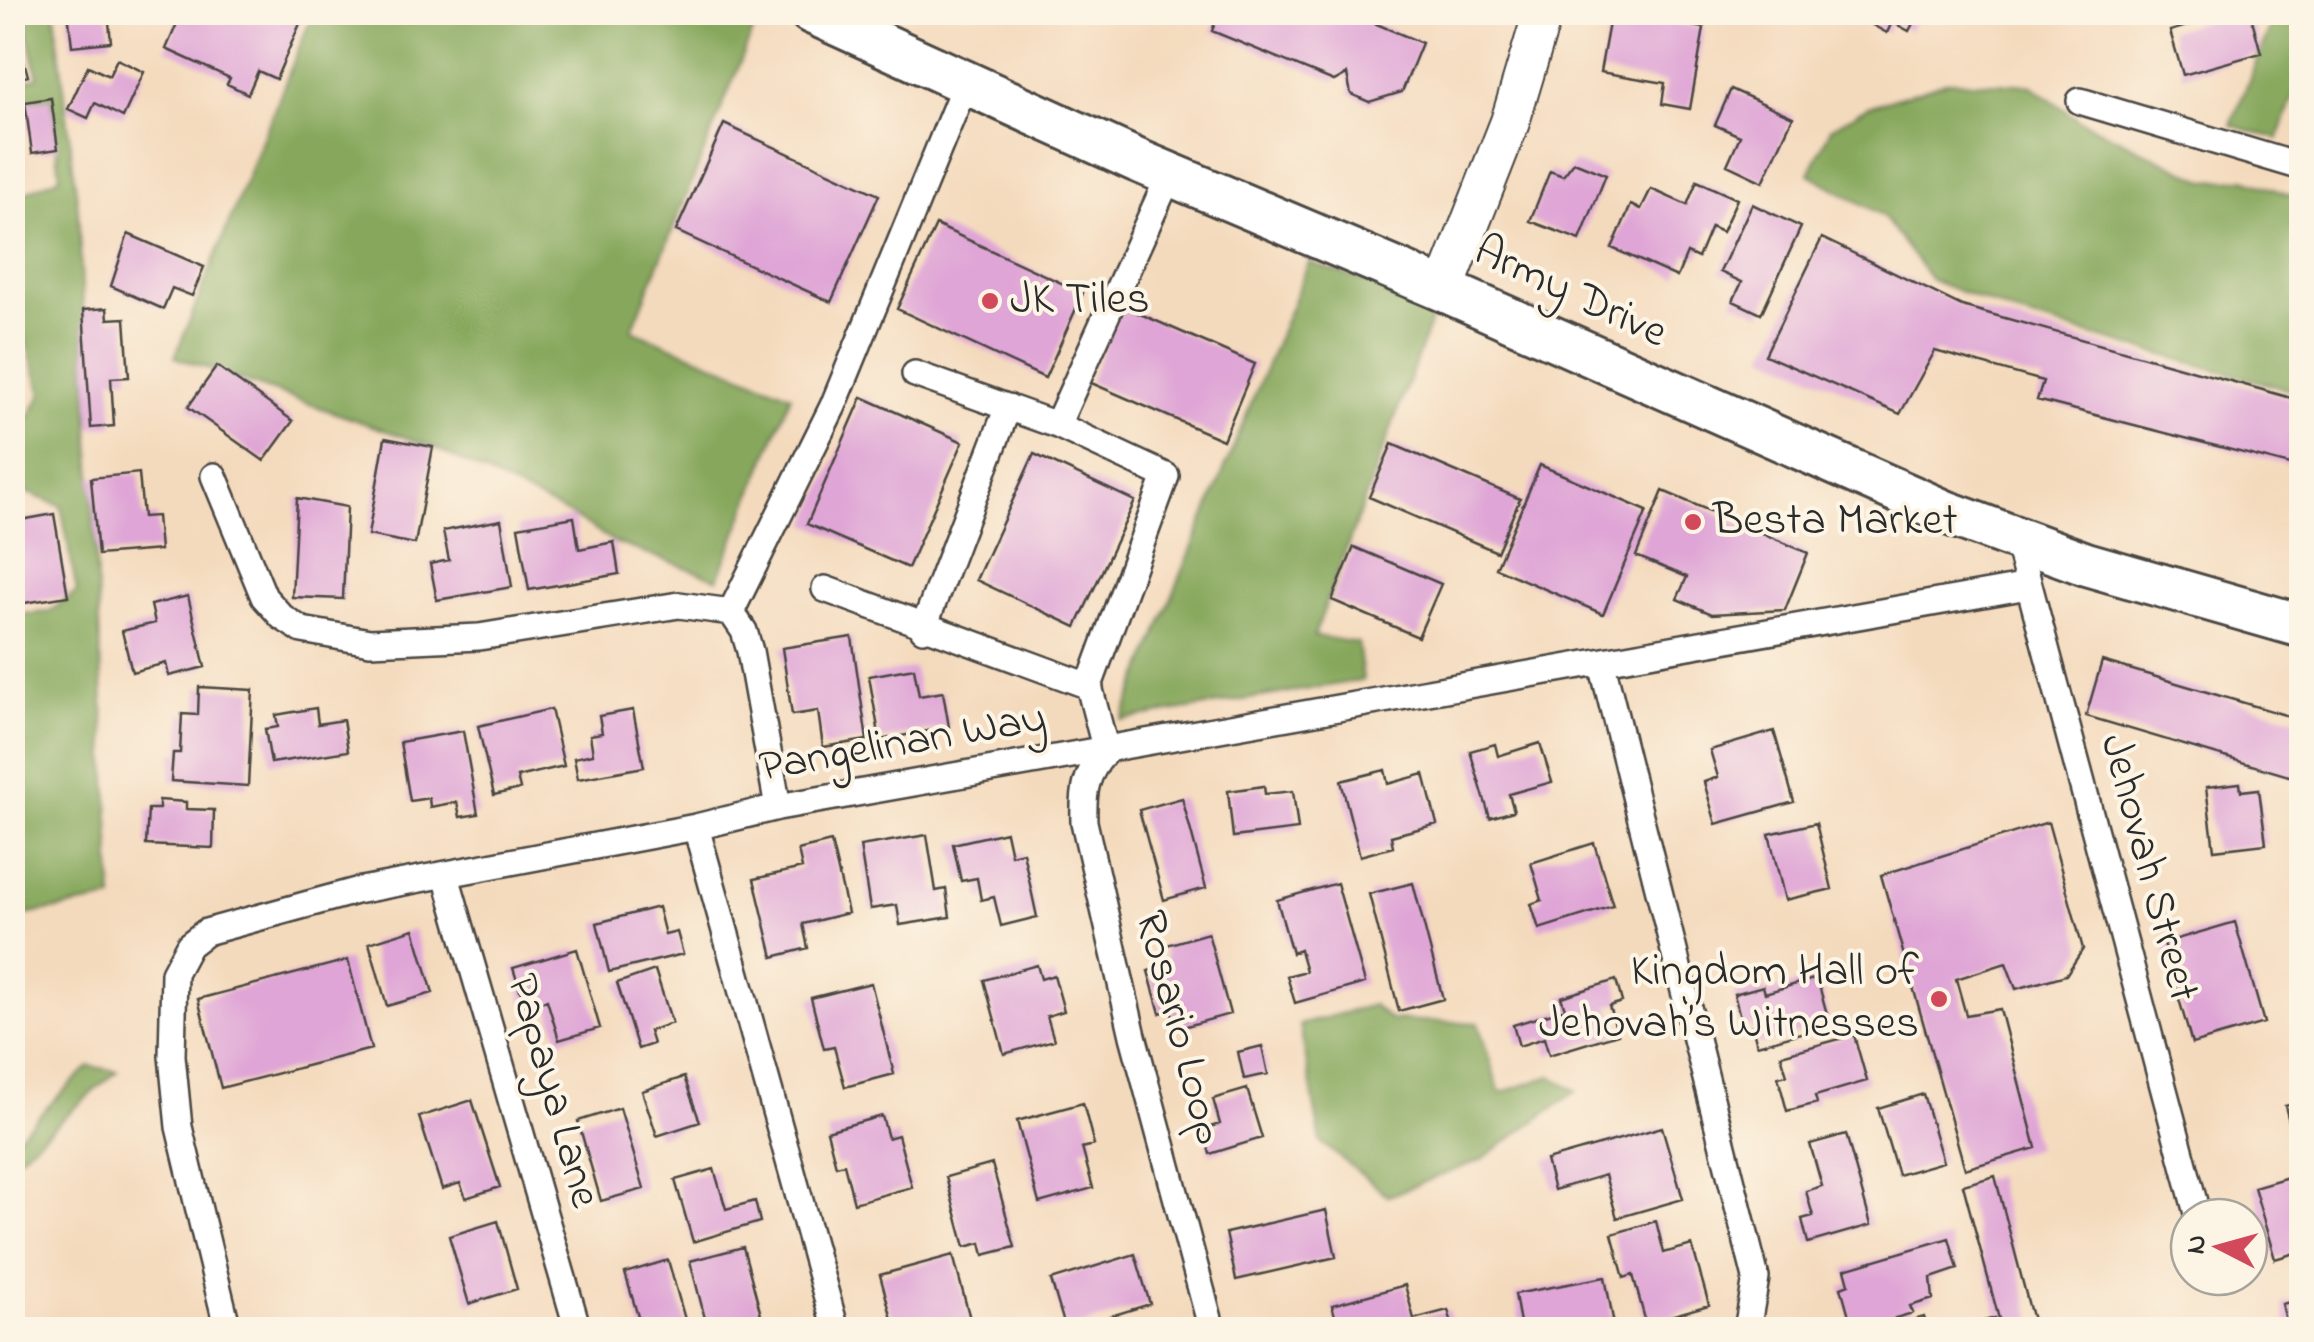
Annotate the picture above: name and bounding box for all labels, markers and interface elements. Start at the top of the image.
street label: Army Drive [1462,219,1678,367]
place label: JK Tiles [1010,268,1150,334]
marker: JK Tiles [979,290,1001,312]
place label: Besta Market [1712,489,1958,555]
marker: Besta Market [1682,511,1704,533]
street label: Pangelinan Way [754,686,1052,803]
street label: Jehovah Street [2081,727,2215,1009]
street label: Rosario Loop [1115,903,1241,1153]
place label: Kingdom Hall of Jehovah’s Witnesses [1539,940,1919,1058]
street label: Papaya Lane [487,966,617,1216]
marker: Kingdom Hall of Jehovah’s Witnesses [1928,988,1950,1010]
north arrow [2169,1197,2269,1297]
text: N [2176,1233,2219,1256]

